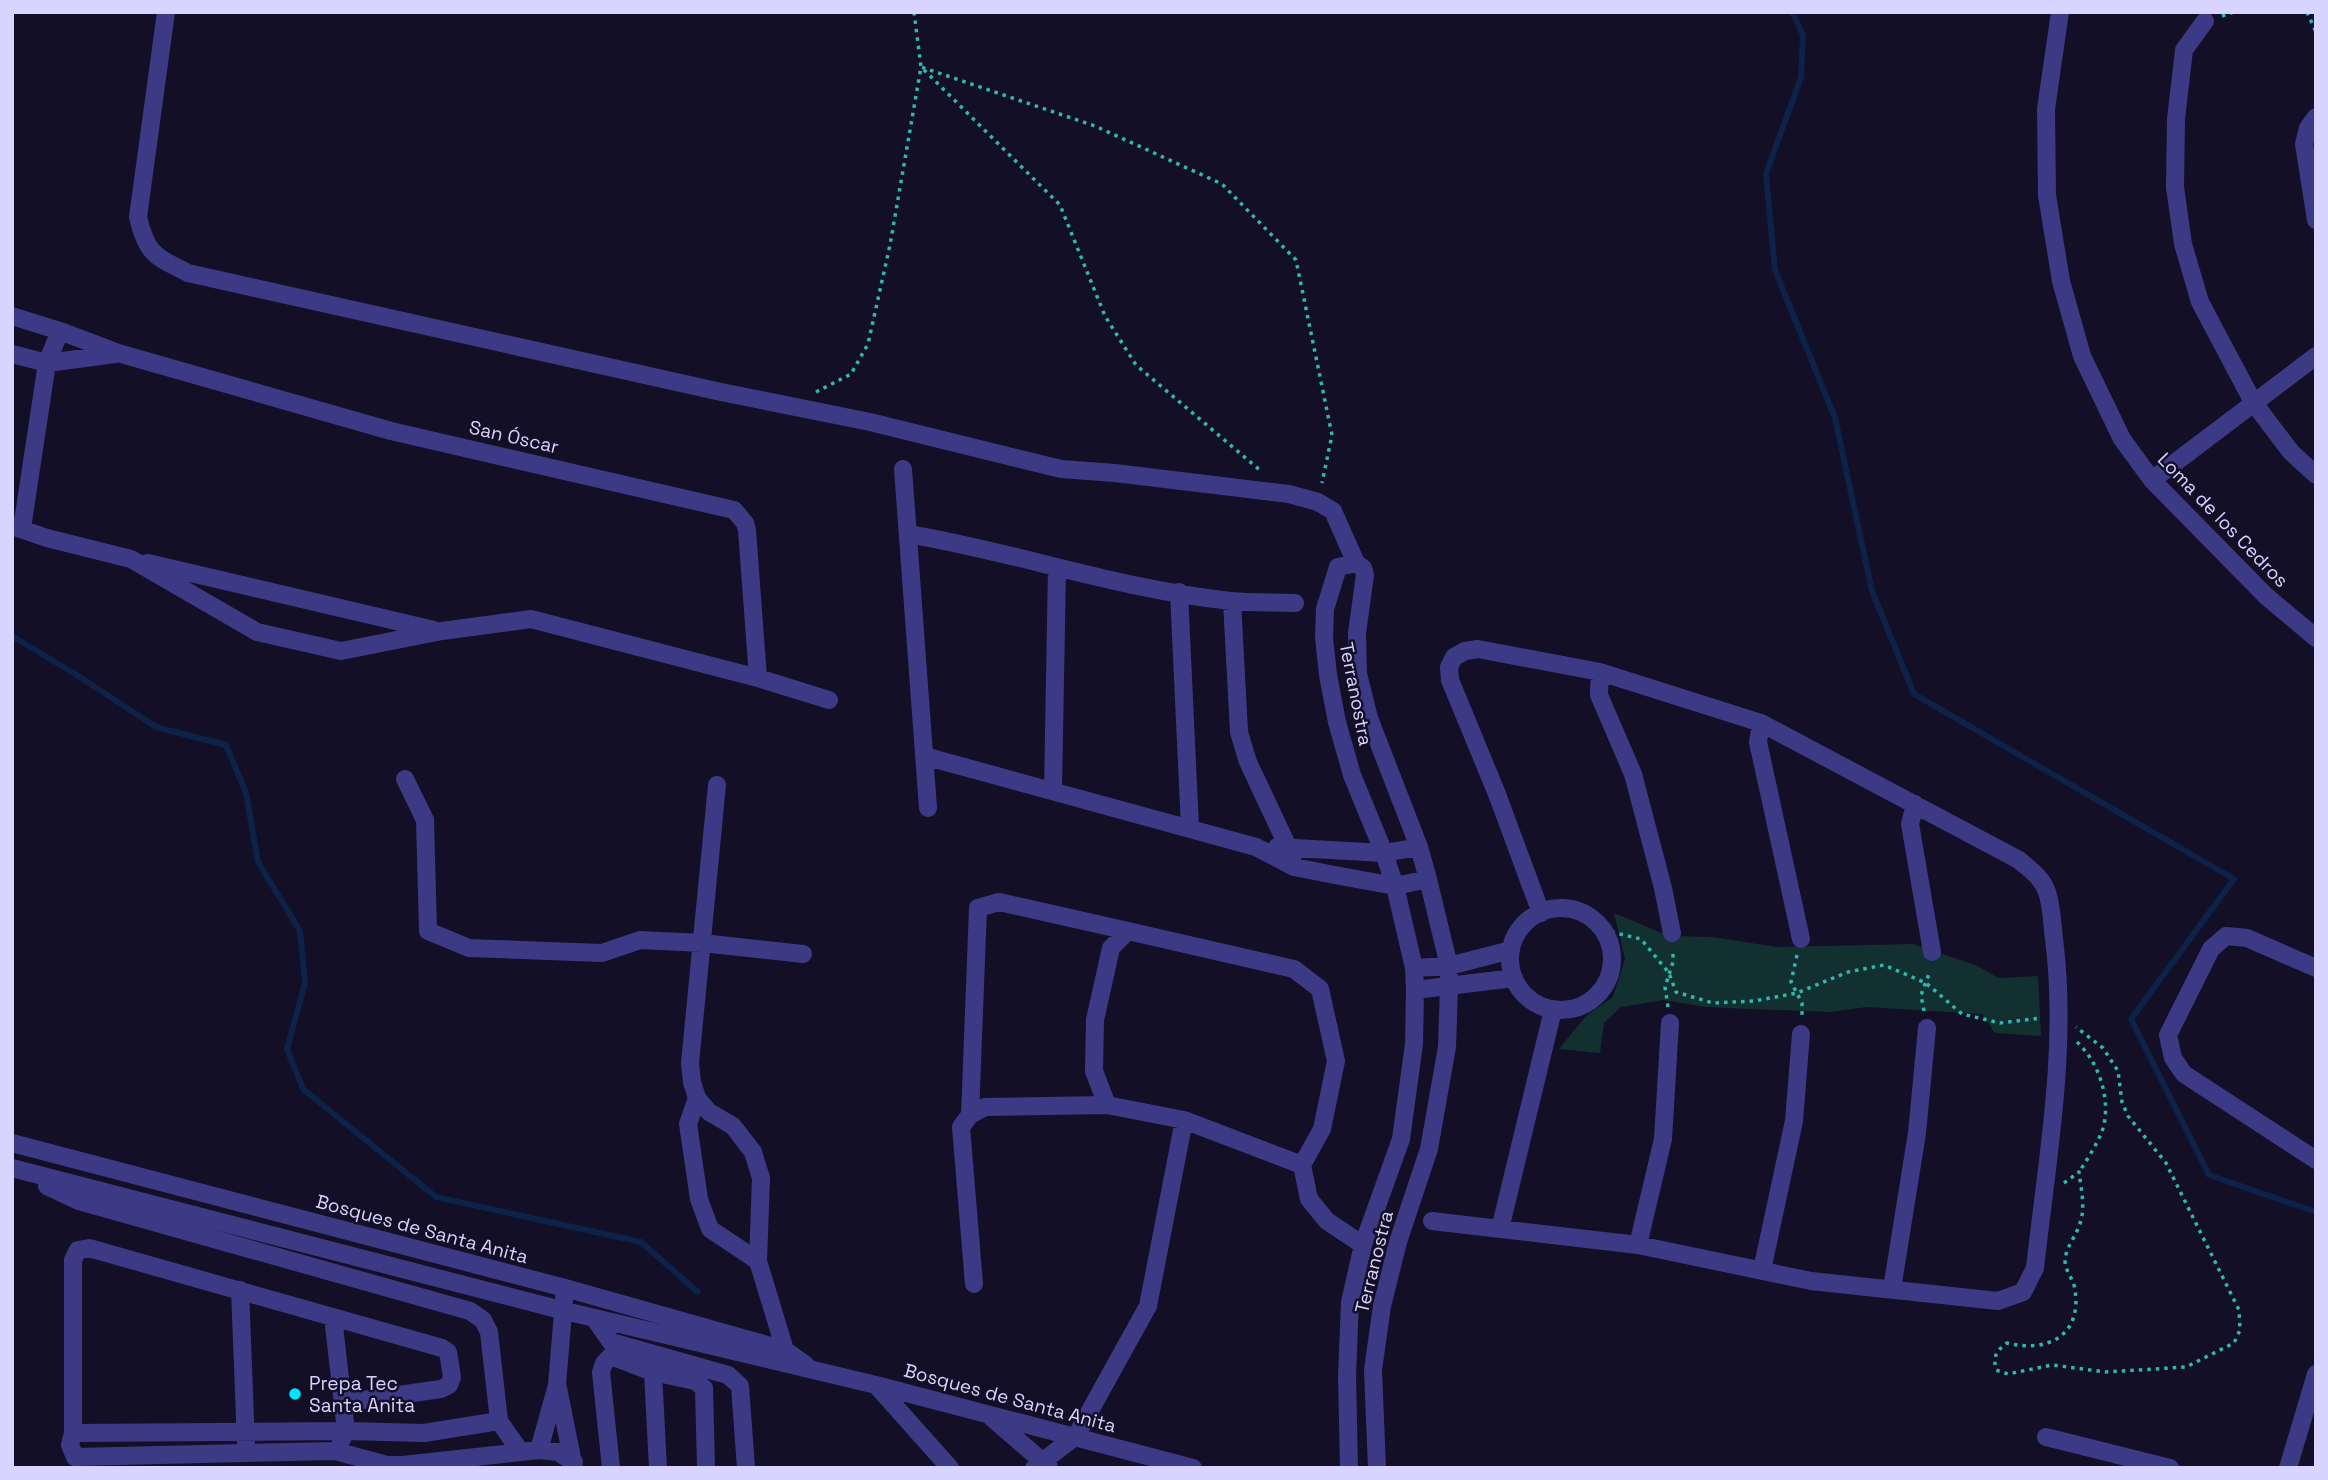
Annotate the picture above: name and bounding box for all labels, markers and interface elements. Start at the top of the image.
street label: San Óscar [467,415,561,459]
street label: Loma de los Cedros [2152,447,2294,593]
street label: Terranostra [1334,640,1378,748]
street label: Bosques de Santa Anita [313,1189,531,1269]
street label: Terranostra [1349,1208,1399,1316]
street label: Bosques de Santa Anita [901,1358,1119,1438]
place label: Prepa Tec Santa Anita [309,1371,415,1418]
marker: Prepa Tec Santa Anita [287,1386,303,1402]

